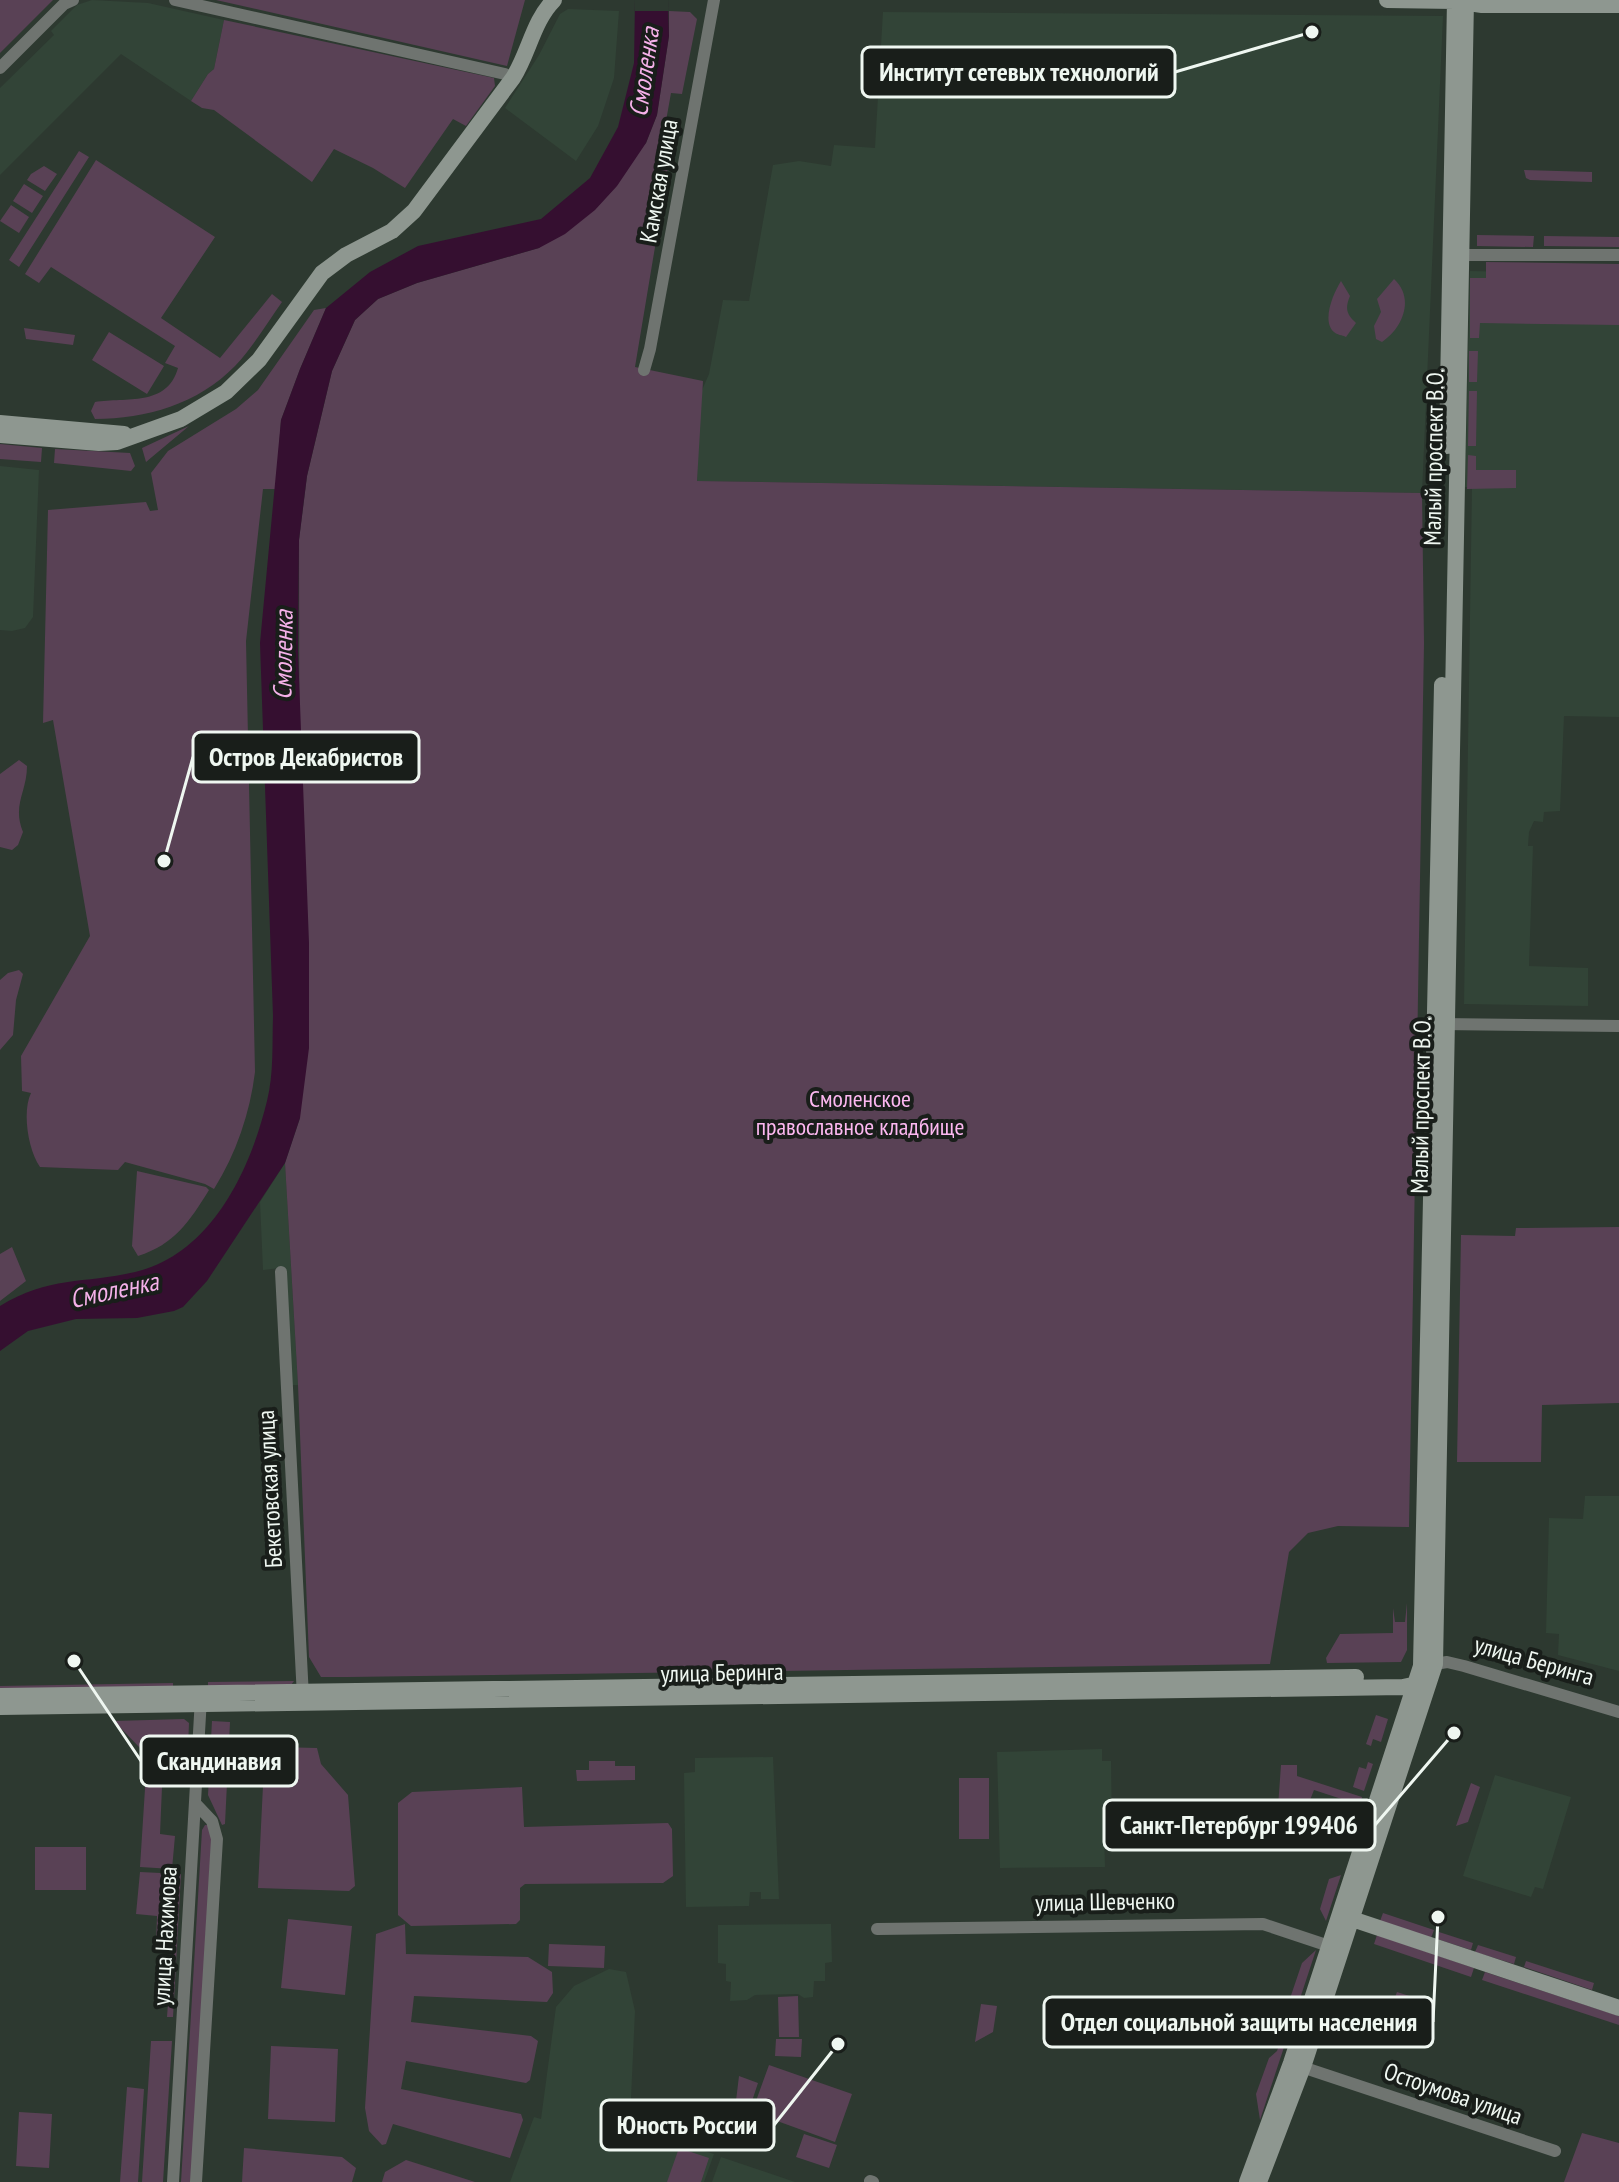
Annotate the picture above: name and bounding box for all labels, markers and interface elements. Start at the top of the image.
water label: Смоленка [621,24,666,119]
callout: Институт сетевых технологий [862,47,1175,97]
text: Институт сетевых технологий [879,55,1159,88]
street label: Камская улица [632,117,685,245]
street label: Малый проспект В.О. [1416,368,1451,546]
water label: Смоленка [265,608,300,700]
callout: Остров Декабристов [193,732,419,782]
text: Остров Декабристов [209,740,403,773]
street label: Малый проспект В.О. [1403,1016,1438,1194]
park label: Смоленское православное кладбище [756,1083,964,1142]
water label: Смоленка [67,1264,163,1315]
street label: Бекетовская улица [250,1409,289,1569]
street label: улица Беринга [1471,1629,1598,1692]
street label: улица Беринга [660,1656,784,1689]
callout: Скандинавия [141,1736,297,1786]
text: Скандинавия [157,1744,281,1777]
callout: Санкт-Петербург 199406 [1104,1800,1375,1850]
text: Санкт-Петербург 199406 [1120,1808,1358,1841]
street label: улица Нахимова [145,1866,184,2006]
street label: улица Шевченко [1035,1885,1175,1918]
callout: Отдел социальной защиты населения [1044,1997,1433,2047]
text: Отдел социальной защиты населения [1061,2005,1417,2038]
street label: Остоумова улица [1380,2055,1526,2132]
callout: Юность России [601,2100,774,2150]
text: Юность России [617,2108,757,2141]

